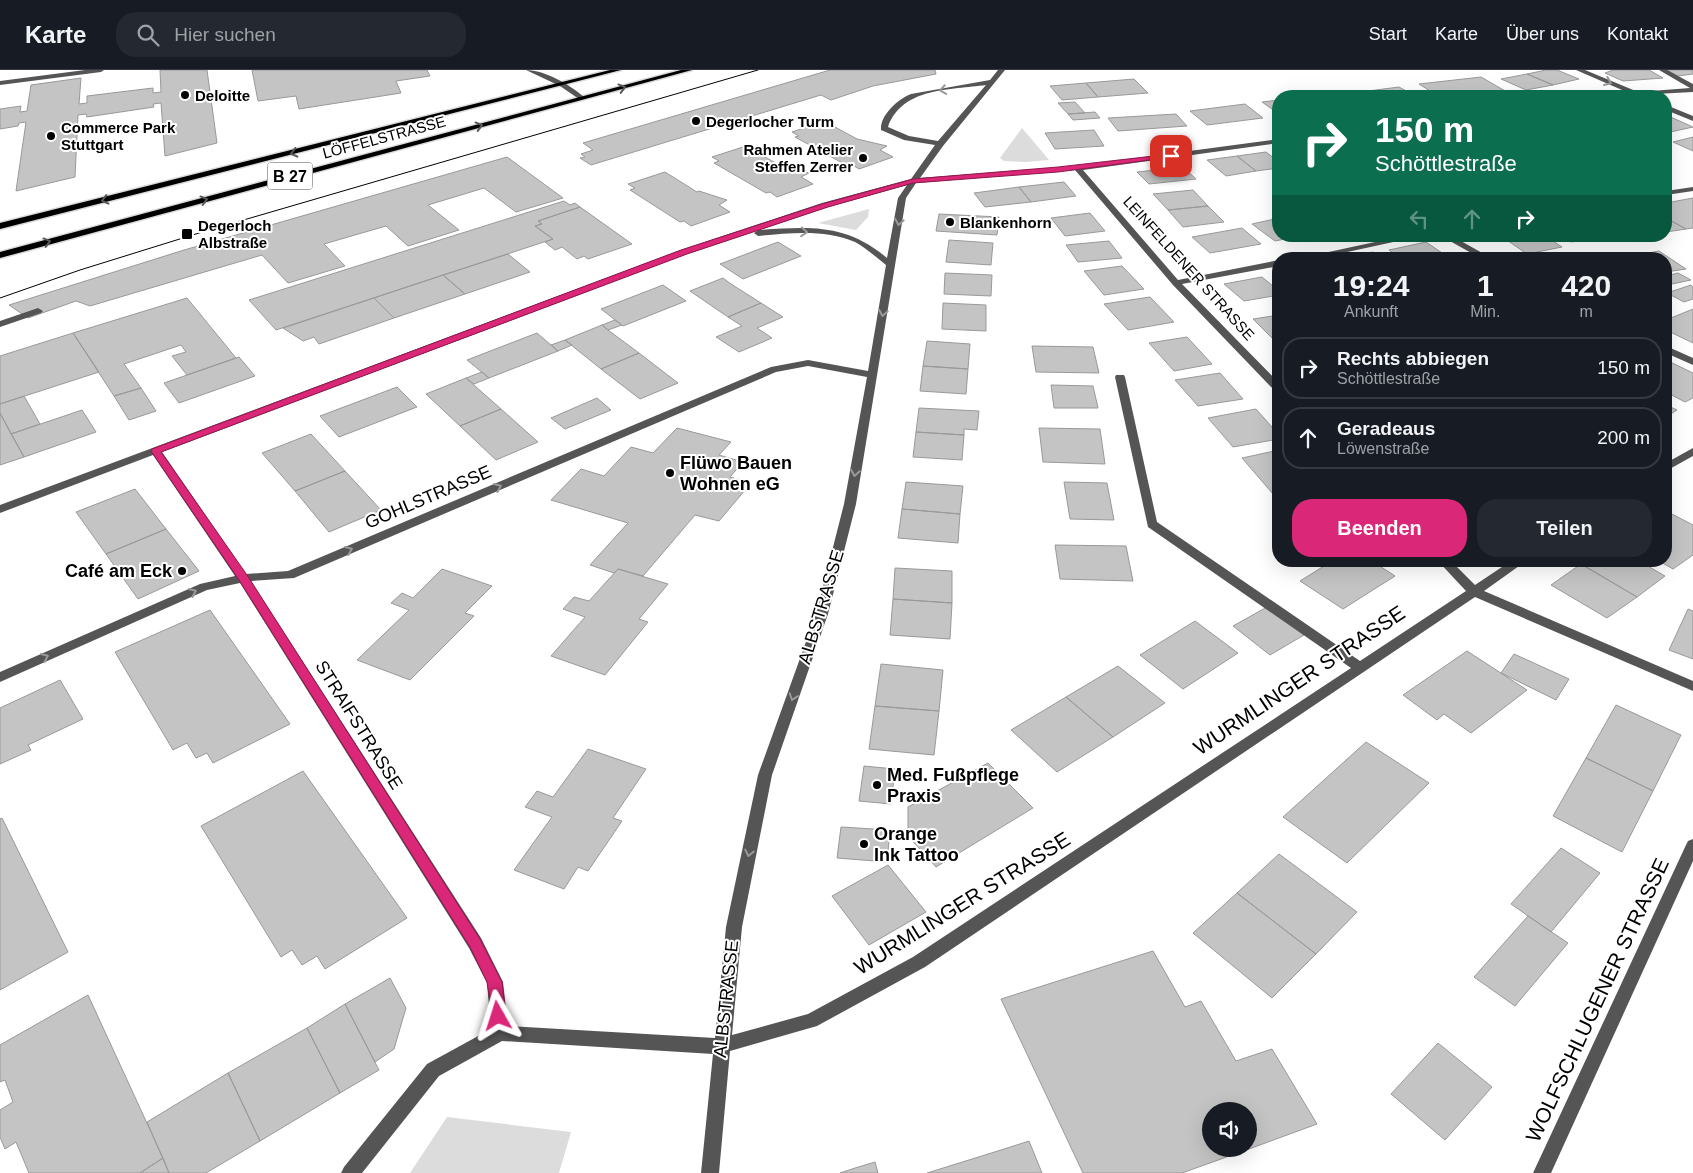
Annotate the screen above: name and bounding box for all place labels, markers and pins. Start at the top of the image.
place label: Deloitte [195,87,250,104]
marker: Deloitte [179,89,191,101]
place label: Degerlocher Turm [706,113,834,130]
marker: Degerlocher Turm [690,115,702,127]
place label: Commerce Park Stuttgart [61,119,176,153]
marker: Commerce Park Stuttgart [45,130,57,142]
pin [1150,135,1192,177]
place label: Rahmen Atelier Steffen Zerrer [744,141,853,175]
marker: Rahmen Atelier Steffen Zerrer [857,152,869,164]
place label: Blankenhorn [960,214,1052,231]
marker: Blankenhorn [944,216,956,228]
place label: Degerloch Albstraße [198,217,271,251]
marker: Degerloch Albstraße [180,227,194,241]
place label: Flüwo Bauen Wohnen eG [680,453,792,494]
marker: Flüwo Bauen Wohnen eG [664,467,676,479]
place label: Café am Eck [65,561,173,581]
marker: Café am Eck [176,565,188,577]
place label: Med. Fußpflege Praxis [887,765,1019,806]
marker: Med. Fußpflege Praxis [871,779,883,791]
place label: Orange Ink Tattoo [874,824,959,865]
marker: Orange Ink Tattoo [858,838,870,850]

